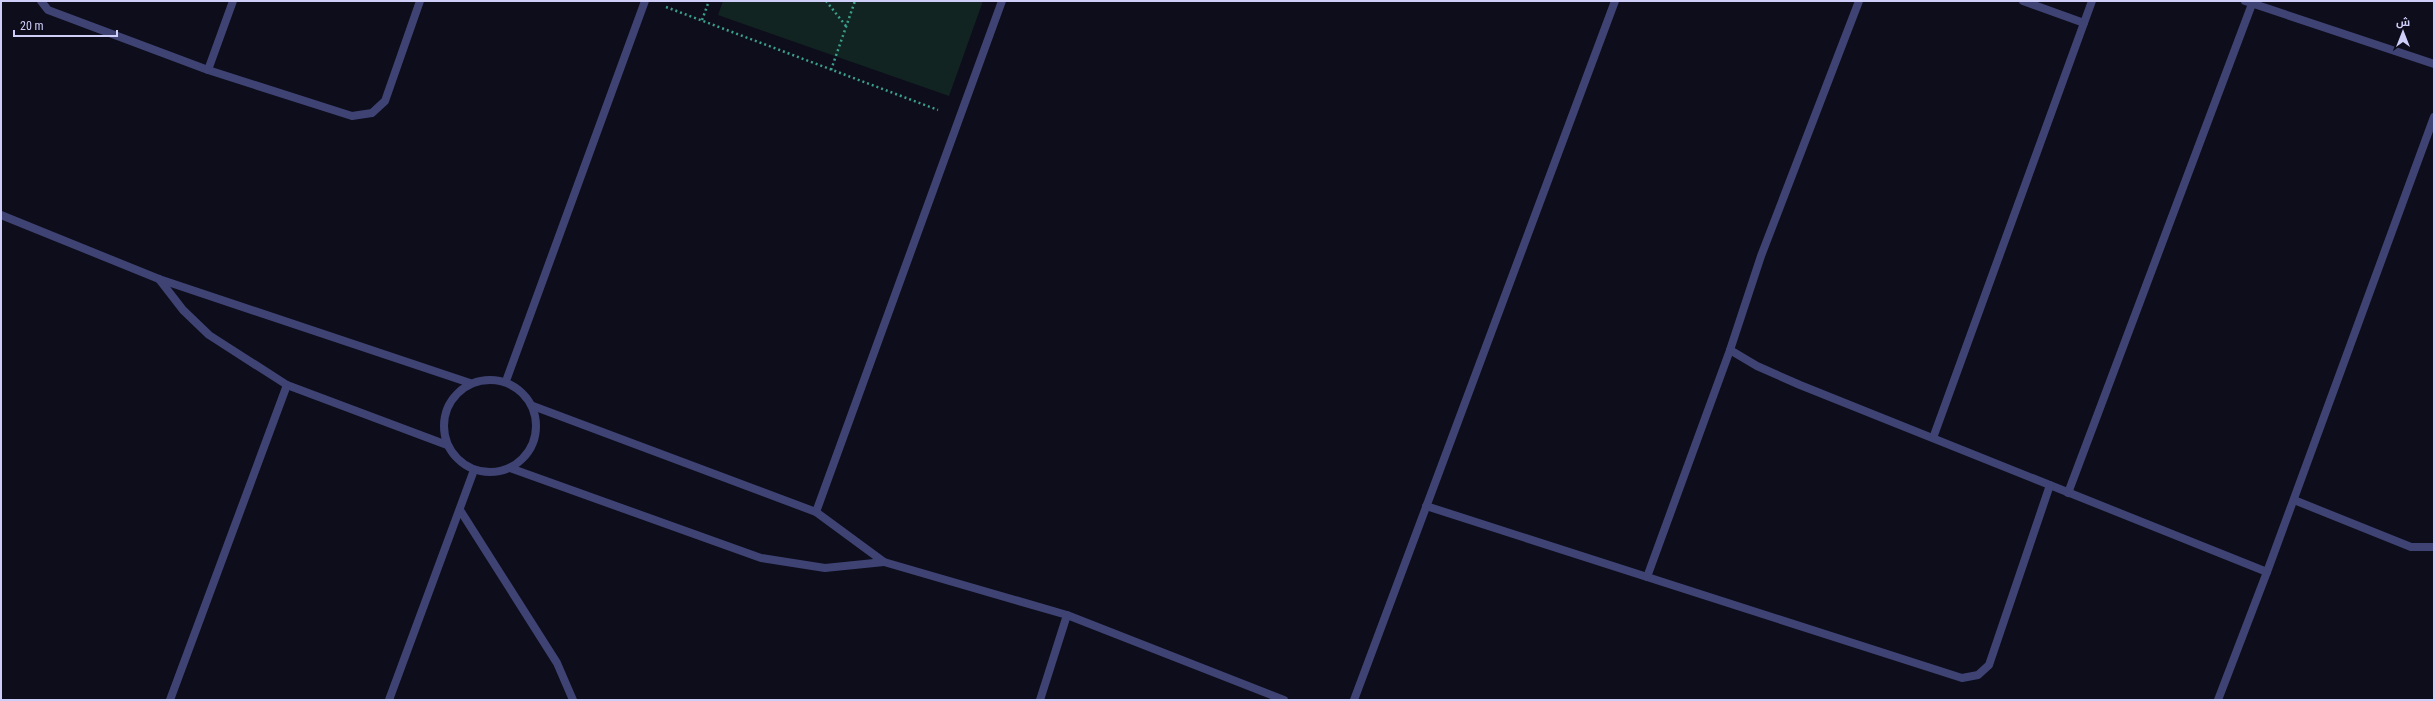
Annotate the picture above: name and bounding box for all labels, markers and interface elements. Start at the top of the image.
scale bar [14,12,117,38]
north arrow [2383,12,2423,52]
text: ش [2396,16,2410,29]
text: 20 m [20,19,44,33]

